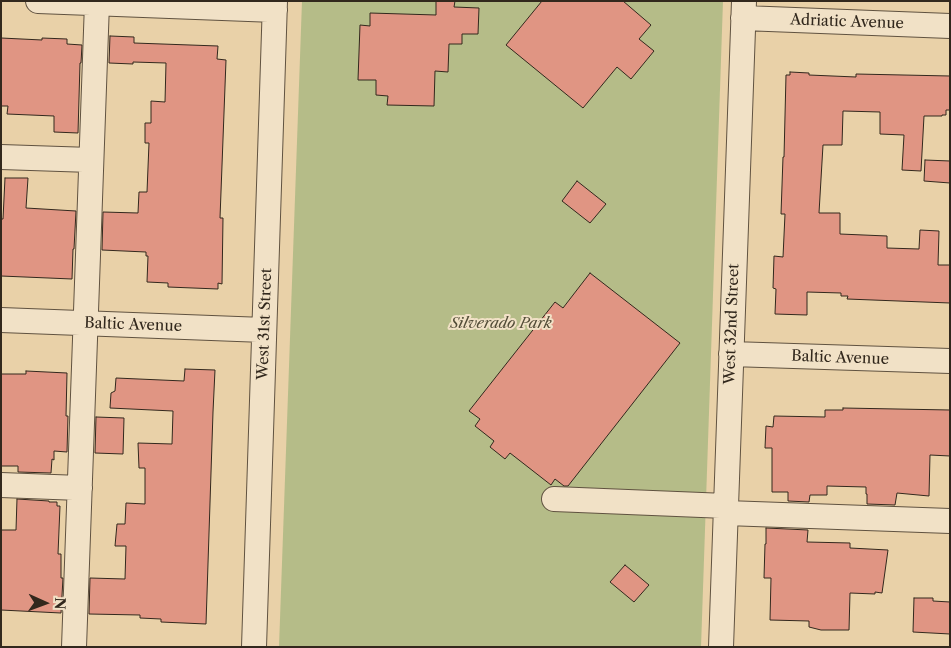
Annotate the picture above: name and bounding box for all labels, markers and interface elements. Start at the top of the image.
street label: Adriatic Avenue [790,11,904,33]
street label: West 32nd Street [721,263,743,385]
street label: West 31st Street [254,268,276,380]
street label: Baltic Avenue [84,314,182,336]
park label: Silverado Park [450,315,552,333]
street label: Baltic Avenue [791,347,889,369]
north arrow [20,578,70,628]
text: N [51,597,69,610]

